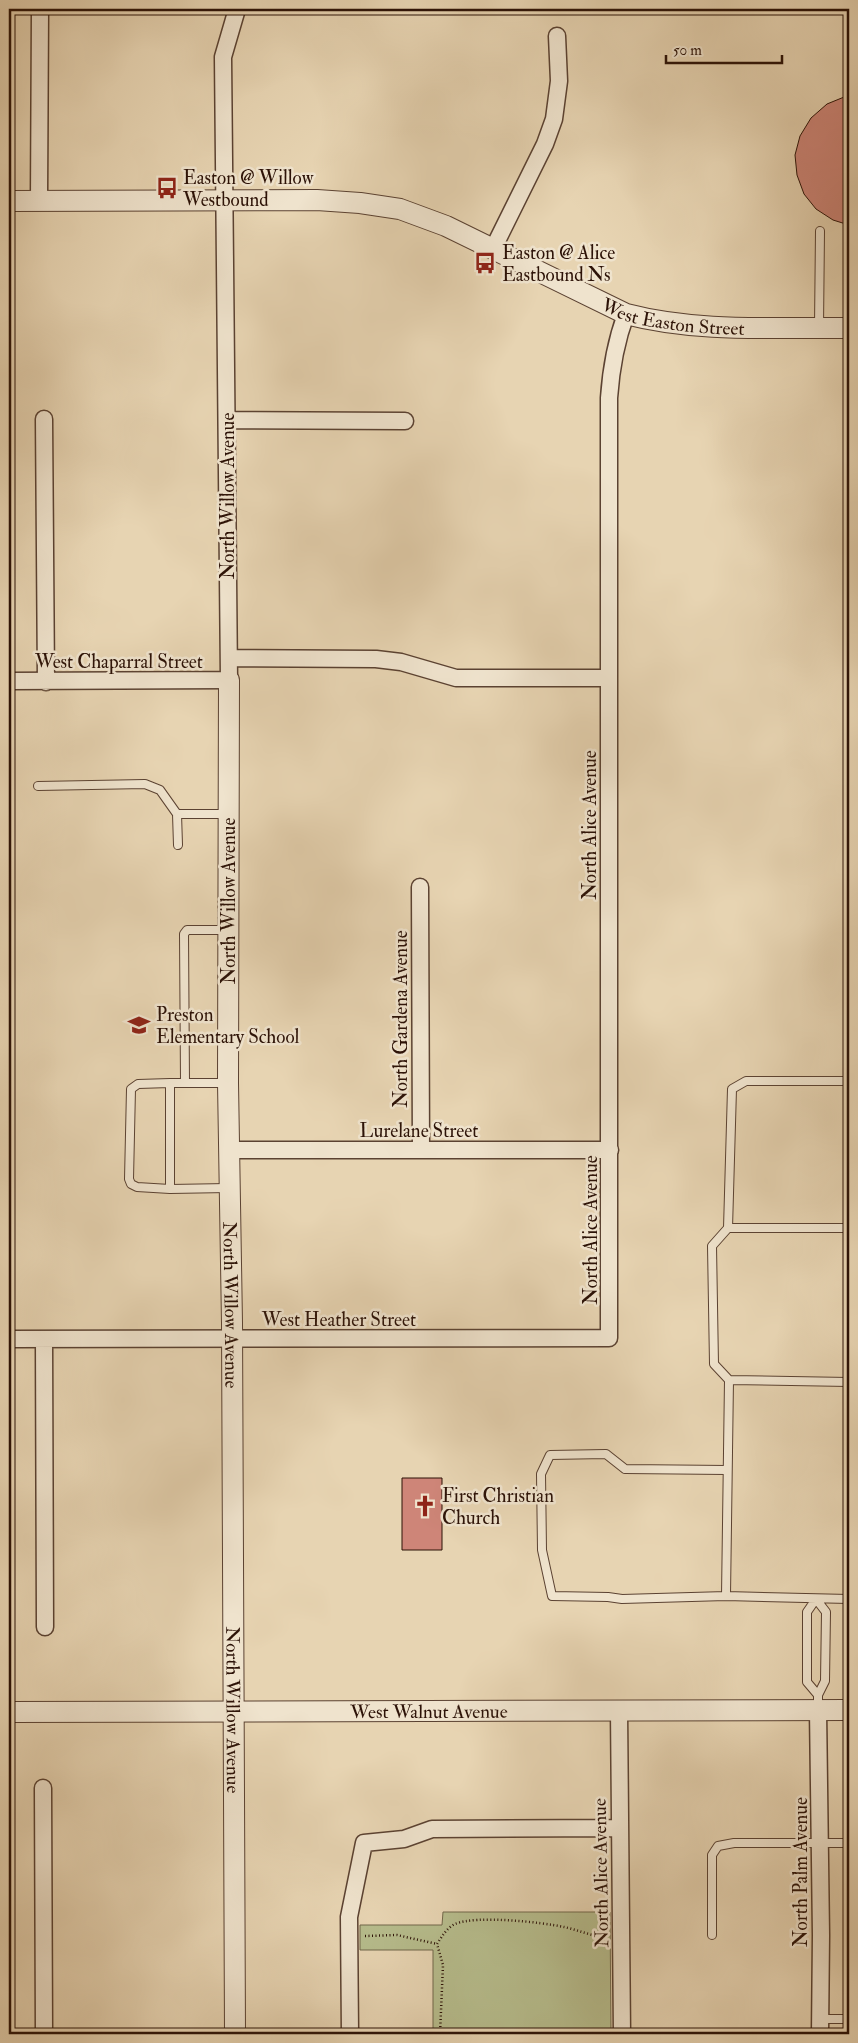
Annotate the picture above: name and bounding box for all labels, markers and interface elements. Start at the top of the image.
scale bar [666,32,782,64]
text: 50 m [673,41,702,60]
place label: Easton @ Willow Westbound [182,166,314,212]
bus stop icon: Easton @ Willow Westbound [154,175,180,201]
place label: Easton @ Alice Eastbound Ns [502,241,615,287]
bus stop icon: Easton @ Alice Eastbound Ns [472,250,498,276]
street label: West Easton Street [596,292,745,341]
street label: North Willow Avenue [216,413,240,579]
street label: West Chaparral Street [34,650,203,675]
street label: North Alice Avenue [578,750,602,900]
street label: North Willow Avenue [217,818,241,984]
street label: North Gardena Avenue [389,930,413,1108]
place label: Preston Elementary School [156,1003,300,1049]
school or university icon: Preston Elementary School [126,1012,152,1038]
street label: Lurelane Street [360,1119,478,1143]
street label: North Alice Avenue [579,1155,603,1305]
street label: North Willow Avenue [217,1221,243,1388]
street label: West Heather Street [261,1308,416,1332]
place label: First Christian Church [442,1484,554,1530]
church icon: First Christian Church [412,1493,438,1519]
street label: North Willow Avenue [220,1626,245,1793]
street label: West Walnut Avenue [349,1700,508,1724]
street label: North Palm Avenue [789,1797,813,1947]
street label: North Alice Avenue [588,1798,614,1948]

